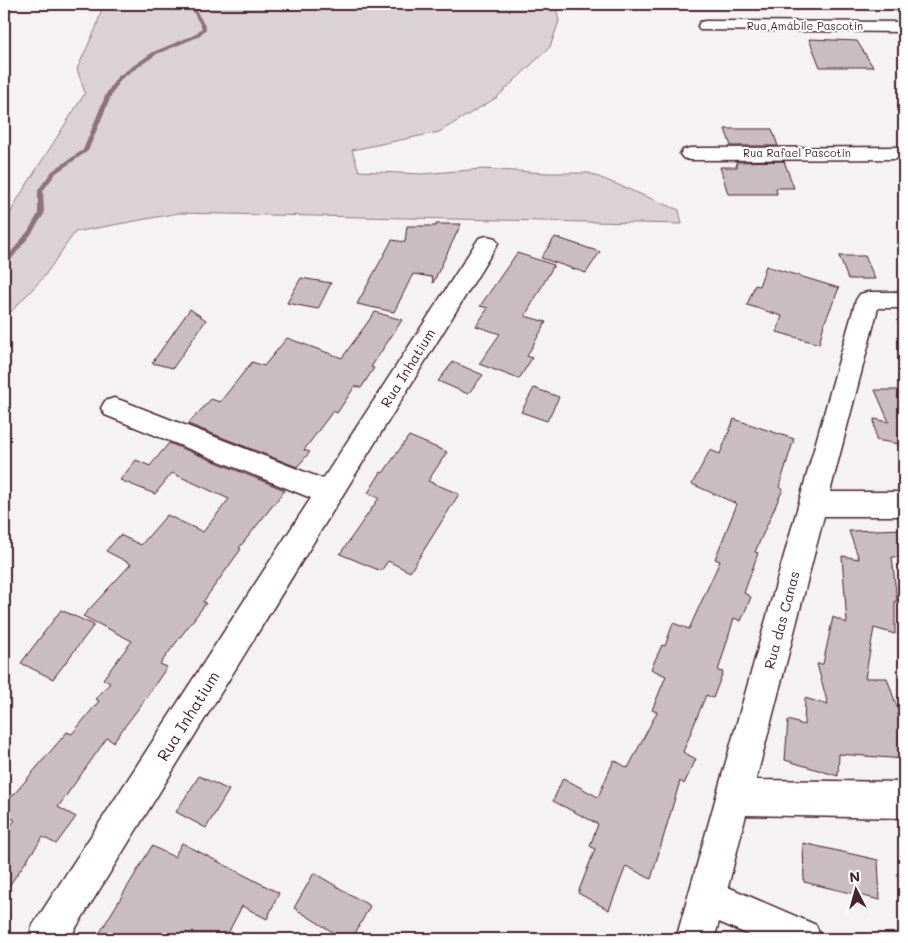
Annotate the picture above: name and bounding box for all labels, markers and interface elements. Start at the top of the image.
street label: Rua Amábile Pascotin [747,18,863,33]
street label: Rua Rafael Pascotin [743,145,851,160]
street label: Rua Inhatium [376,325,439,411]
street label: Rua das Canas [759,569,804,671]
street label: Rua Inhatium [152,667,224,765]
north arrow [830,866,880,916]
text: N [848,867,861,887]

